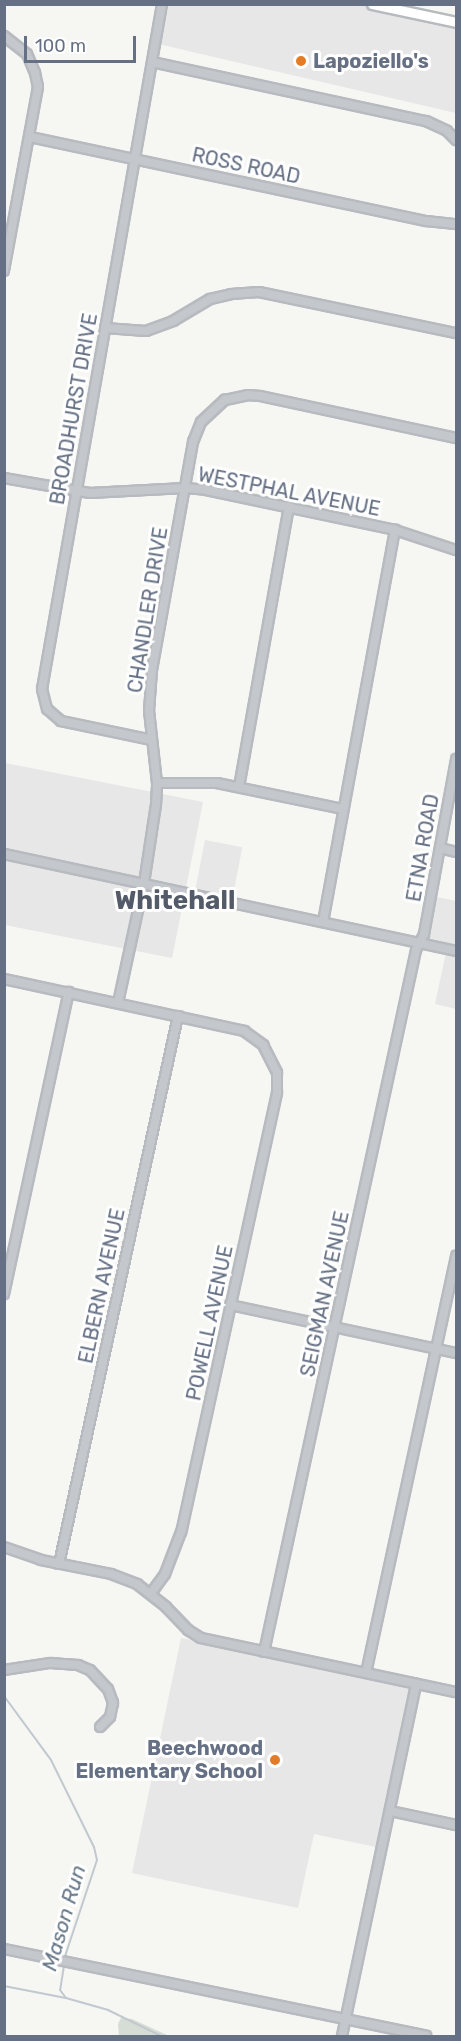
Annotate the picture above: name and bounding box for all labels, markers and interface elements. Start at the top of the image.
scale bar [27,24,140,62]
text: 100 m [35,35,86,57]
place label: Lapoziello's [313,49,429,73]
marker: Lapoziello's [294,54,308,68]
street label: ROSS ROAD [190,143,302,189]
street label: BROADHURST DRIVE [45,311,103,507]
street label: WESTPHAL AVENUE [195,462,383,522]
street label: CHANDLER DRIVE [123,525,173,695]
street label: ETNA ROAD [402,792,444,904]
district label: Whitehall [115,885,235,917]
street label: ELBERN AVENUE [74,1206,130,1366]
street label: SEIGMAN AVENUE [296,1209,354,1379]
street label: POWELL AVENUE [182,1243,238,1403]
place label: Beechwood Elementary School [75,1736,263,1783]
marker: Beechwood Elementary School [268,1753,282,1767]
water label: Mason Run [37,1862,91,1974]

